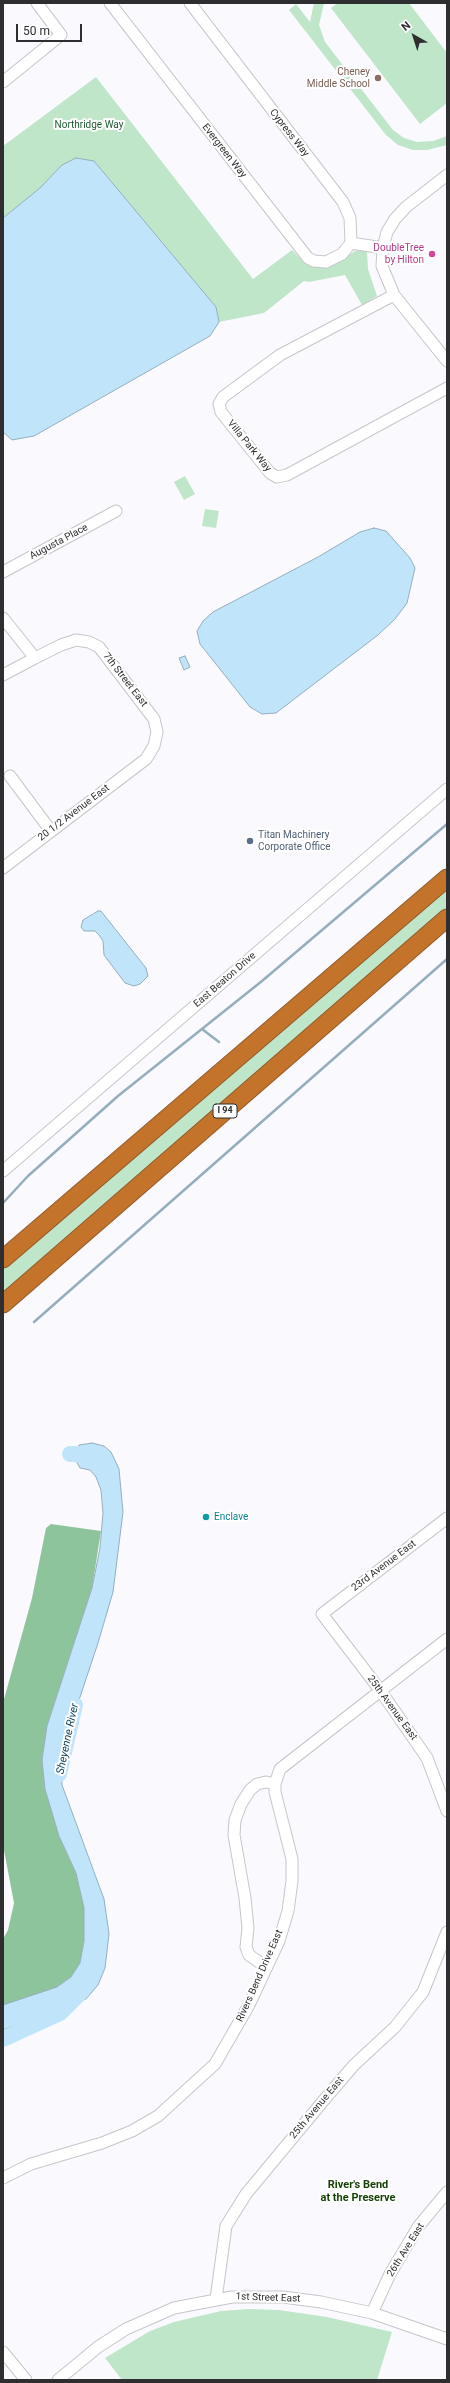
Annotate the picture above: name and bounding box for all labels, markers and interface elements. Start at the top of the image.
scale bar [18,16,84,42]
north arrow [394,16,434,56]
text: N [399,19,413,34]
text: 50 m [23,24,50,38]
place label: Cheney Middle School [307,66,370,90]
marker: Cheney Middle School [373,73,383,83]
street label: Cypress Way [267,107,311,159]
park label: Northridge Way [55,119,123,131]
street label: Evergreen Way [199,122,249,180]
place label: DoubleTree by Hilton [373,242,424,266]
marker: DoubleTree by Hilton [427,249,437,259]
street label: Villa Park Way [225,418,273,474]
street label: Augusta Place [28,522,90,562]
street label: 7th Street East [100,651,150,709]
street label: 20 1/2 Avenue East [36,782,112,844]
place label: Titan Machinery Corporate Office [258,829,331,852]
marker: Titan Machinery Corporate Office [245,836,255,846]
street label: East Beaton Drive [191,950,259,1010]
road number: I 94 [213,1104,237,1118]
place label: Enclave [214,1511,248,1523]
marker: Enclave [201,1512,211,1522]
street label: 23rd Avenue East [349,1538,419,1594]
street label: 25th Avenue East [364,1673,420,1743]
water label: Sheyenne River [54,1702,82,1776]
street label: Rivers Bend Drive East [234,1928,286,2024]
street label: 25th Avenue East [288,2075,346,2141]
district label: River's Bend at the Preserve [320,2178,396,2204]
street label: 26th Ave East [385,2221,427,2279]
street label: 1st Street East [235,2291,301,2305]

